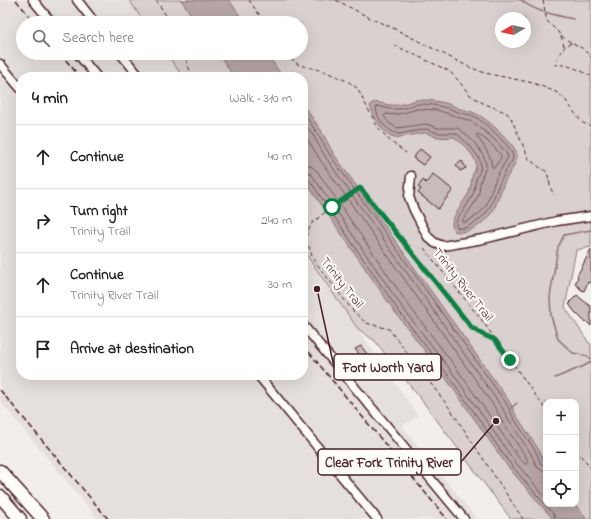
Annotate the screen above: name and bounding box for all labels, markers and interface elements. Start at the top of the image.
north arrow [495,12,531,48]
search box [16,16,308,60]
icon: search [30,27,52,49]
text: Search here [62,27,134,49]
text: 4 min [32,86,68,111]
text: Walk · 310 m [229,89,292,108]
icon: ahead [32,146,54,168]
text: Continue [70,146,124,168]
text: 40 m [268,147,292,166]
route start [323,198,341,216]
text: Turn right [70,200,128,222]
icon: right [32,210,54,232]
text: 240 m [261,211,292,230]
text: Trinity Trail [70,222,130,241]
street label: Trinity River Trail [427,244,498,326]
street label: Trinity Trail [315,253,368,313]
text: Continue [70,264,124,286]
icon: ahead [32,274,54,296]
text: 30 m [268,275,292,294]
text: Trinity River Trail [70,286,158,305]
icon: arrive [32,338,54,360]
text: Arrive at destination [70,338,194,360]
route end [501,351,519,369]
callout: Fort Worth Yard [334,354,441,380]
text: Fort Worth Yard [341,358,434,379]
map controls [543,399,579,507]
button: + [543,399,579,435]
button: − [543,435,579,471]
callout: Clear Fork Trinity River [318,449,461,475]
text: Clear Fork Trinity River [325,453,454,476]
button: locate [543,471,579,507]

